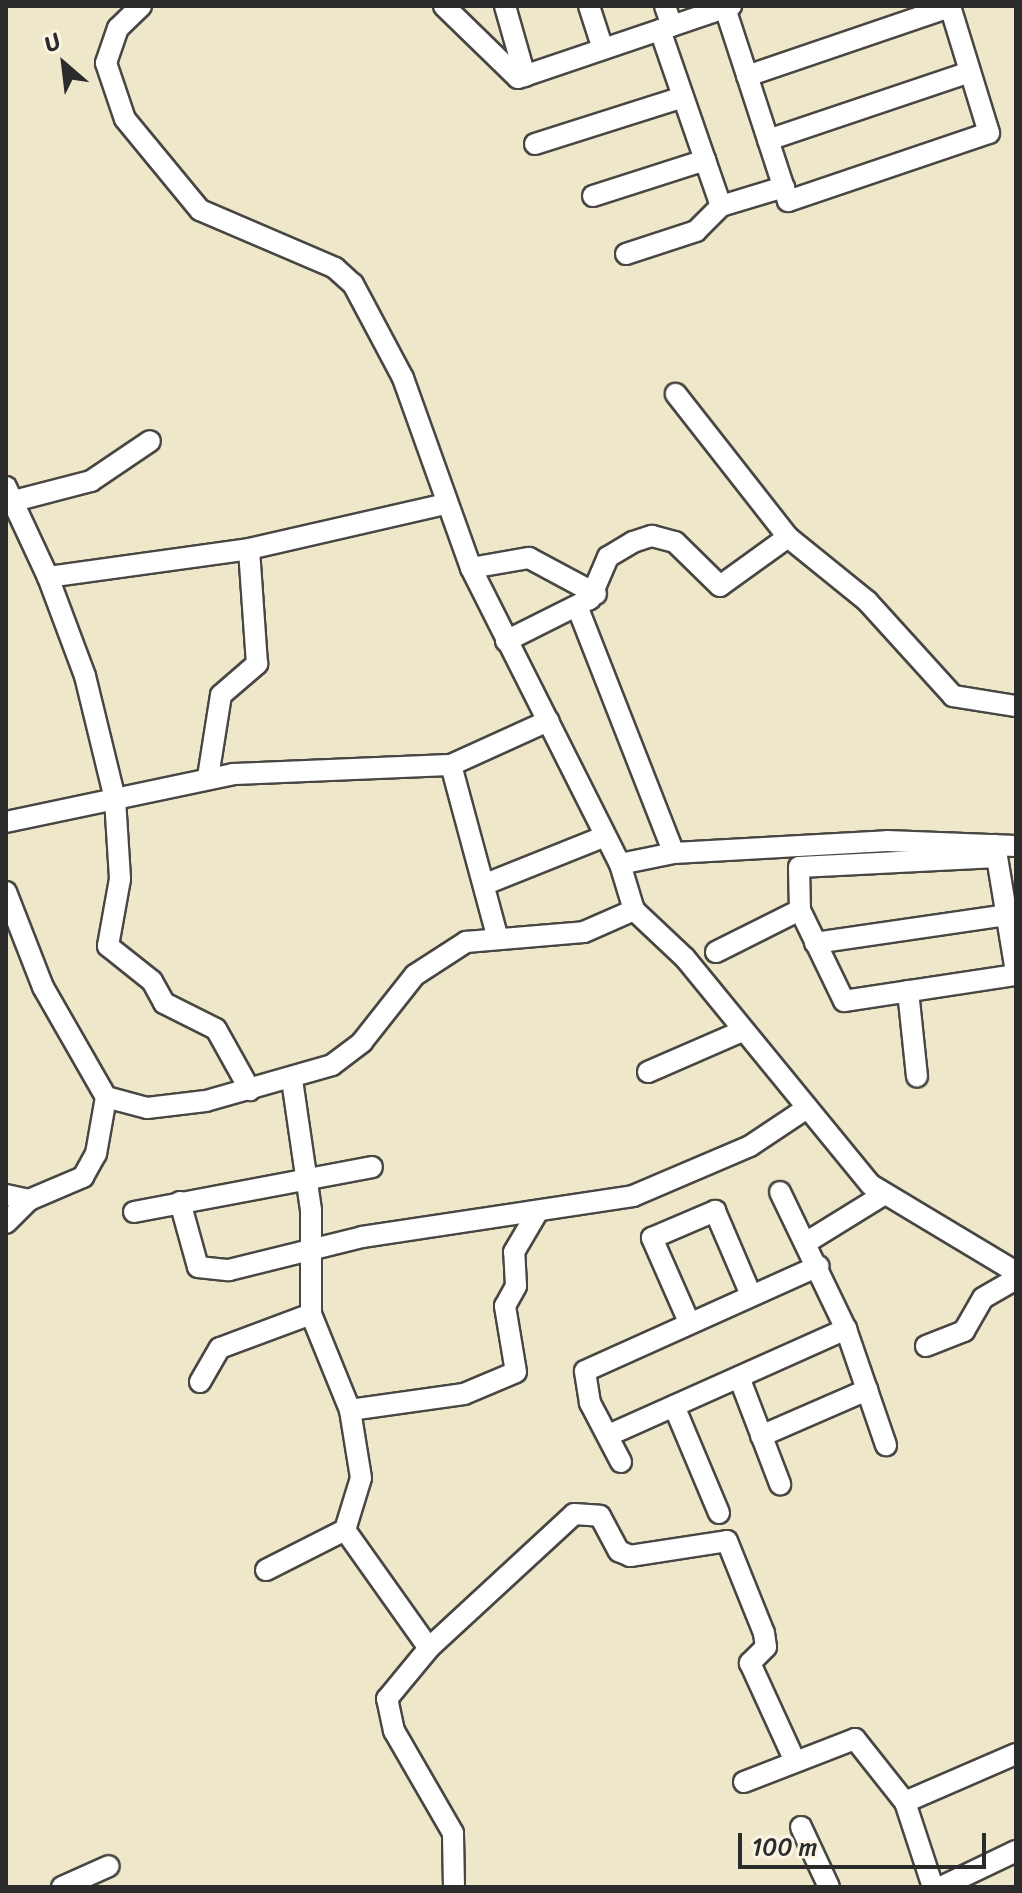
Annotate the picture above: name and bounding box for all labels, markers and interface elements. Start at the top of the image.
text: U [37,22,68,63]
north arrow [24,24,104,104]
scale bar [742,1817,990,1867]
text: 100 m [752,1826,817,1868]

